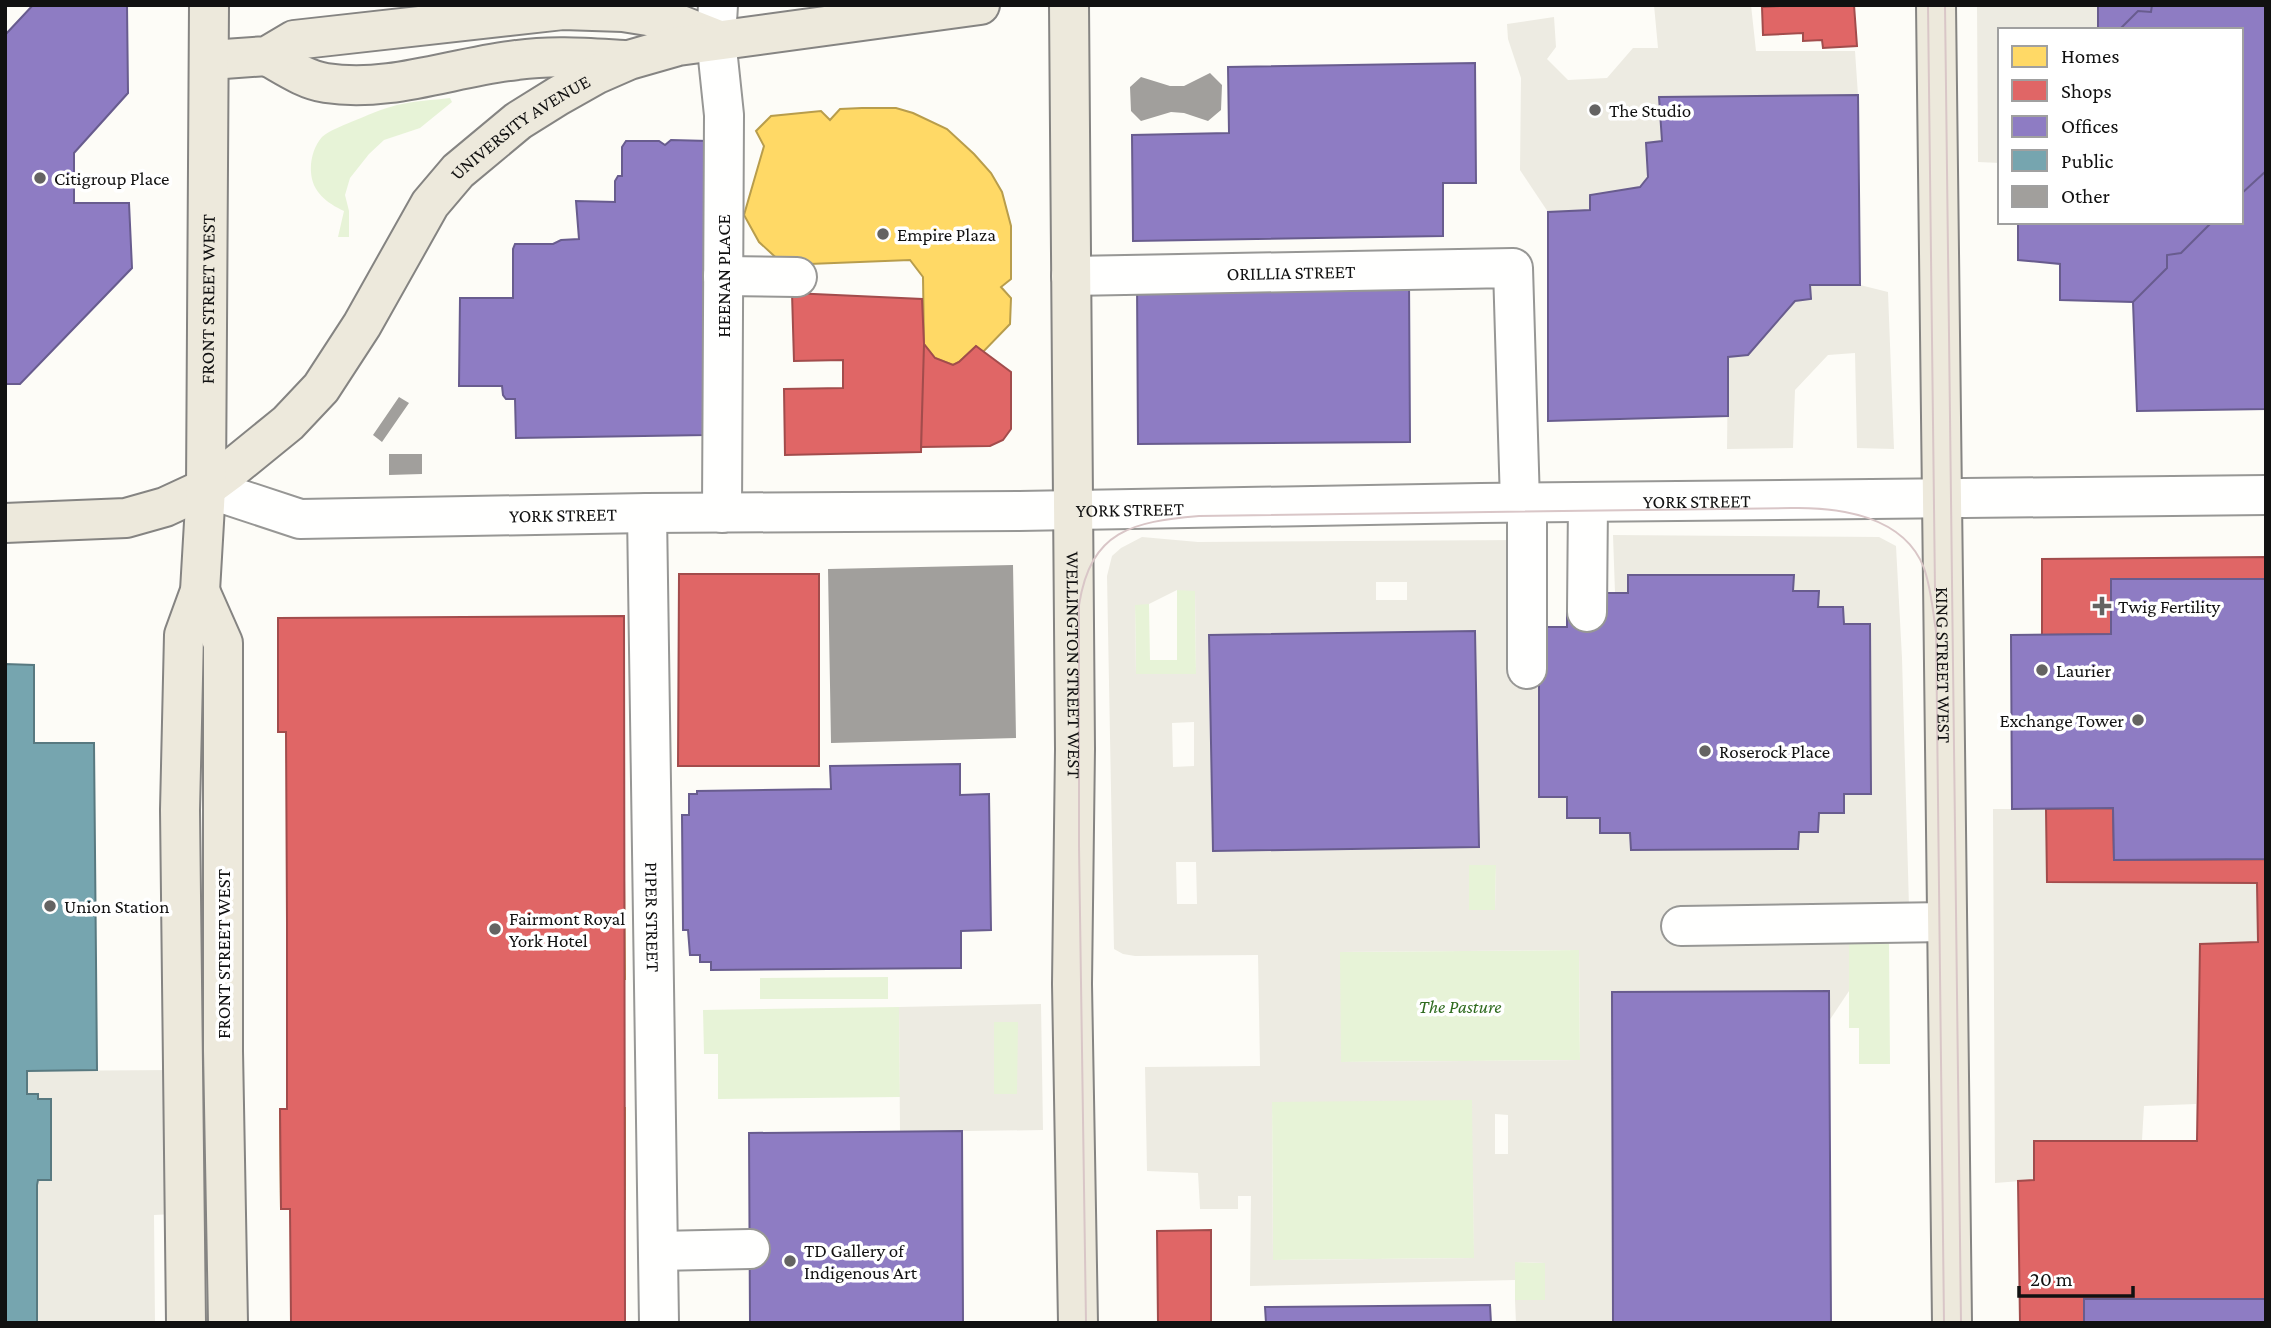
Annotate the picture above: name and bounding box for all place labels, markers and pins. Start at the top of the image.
place label: The Studio [1609,100,1691,121]
marker: The Studio [1587,102,1603,118]
place label: Citigroup Place [54,168,169,189]
marker: Citigroup Place [32,170,48,186]
place label: Empire Plaza [897,224,996,245]
marker: Empire Plaza [875,226,891,242]
marker: Twig Fertility [2092,596,2112,616]
place label: Twig Fertility [2118,596,2220,617]
place label: Laurier [2056,660,2111,681]
marker: Laurier [2034,662,2050,678]
place label: Exchange Tower [1999,710,2124,731]
marker: Exchange Tower [2130,712,2146,728]
place label: Roserock Place [1719,741,1830,762]
marker: Roserock Place [1697,743,1713,759]
place label: Union Station [64,896,169,917]
marker: Union Station [42,898,58,914]
place label: Fairmont Royal York Hotel [509,908,625,951]
marker: Fairmont Royal York Hotel [487,921,503,937]
place label: TD Gallery of Indigenous Art [804,1240,918,1283]
marker: TD Gallery of Indigenous Art [782,1253,798,1269]

